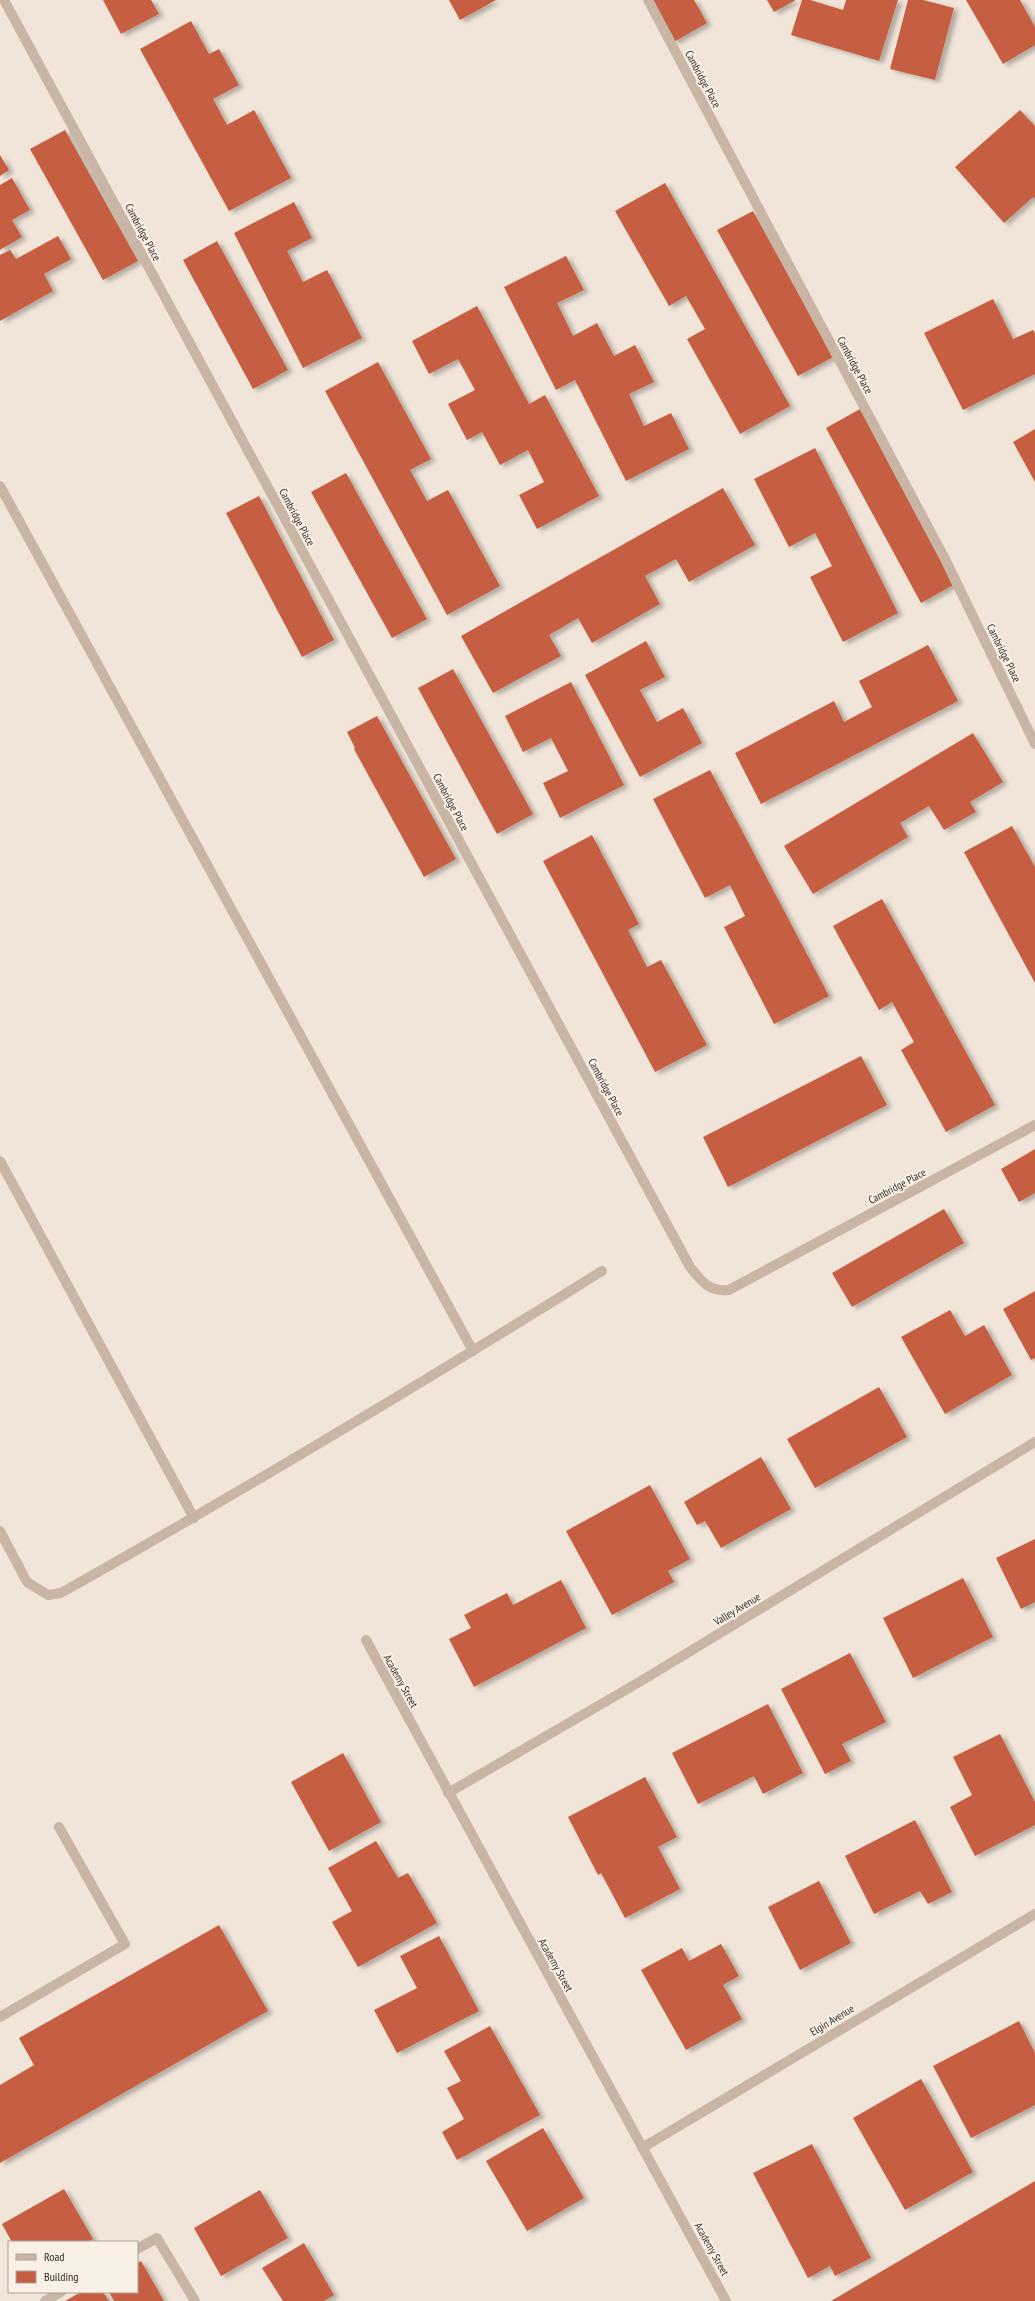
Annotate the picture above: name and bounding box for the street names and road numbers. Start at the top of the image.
street label: Cambridge Place [682,48,724,111]
street label: Cambridge Place [122,201,164,264]
street label: Cambridge Place [834,334,876,397]
street label: Cambridge Place [276,486,318,549]
street label: Cambridge Place [984,622,1024,685]
street label: Cambridge Place [430,771,472,834]
street label: Cambridge Place [585,1056,627,1119]
street label: Cambridge Place [866,1165,929,1207]
street label: Valley Avenue [710,1589,763,1629]
street label: Academy Street [381,1652,421,1710]
street label: Academy Street [536,1936,576,1994]
street label: Elgin Avenue [807,2001,857,2039]
street label: Academy Street [692,2220,732,2278]

